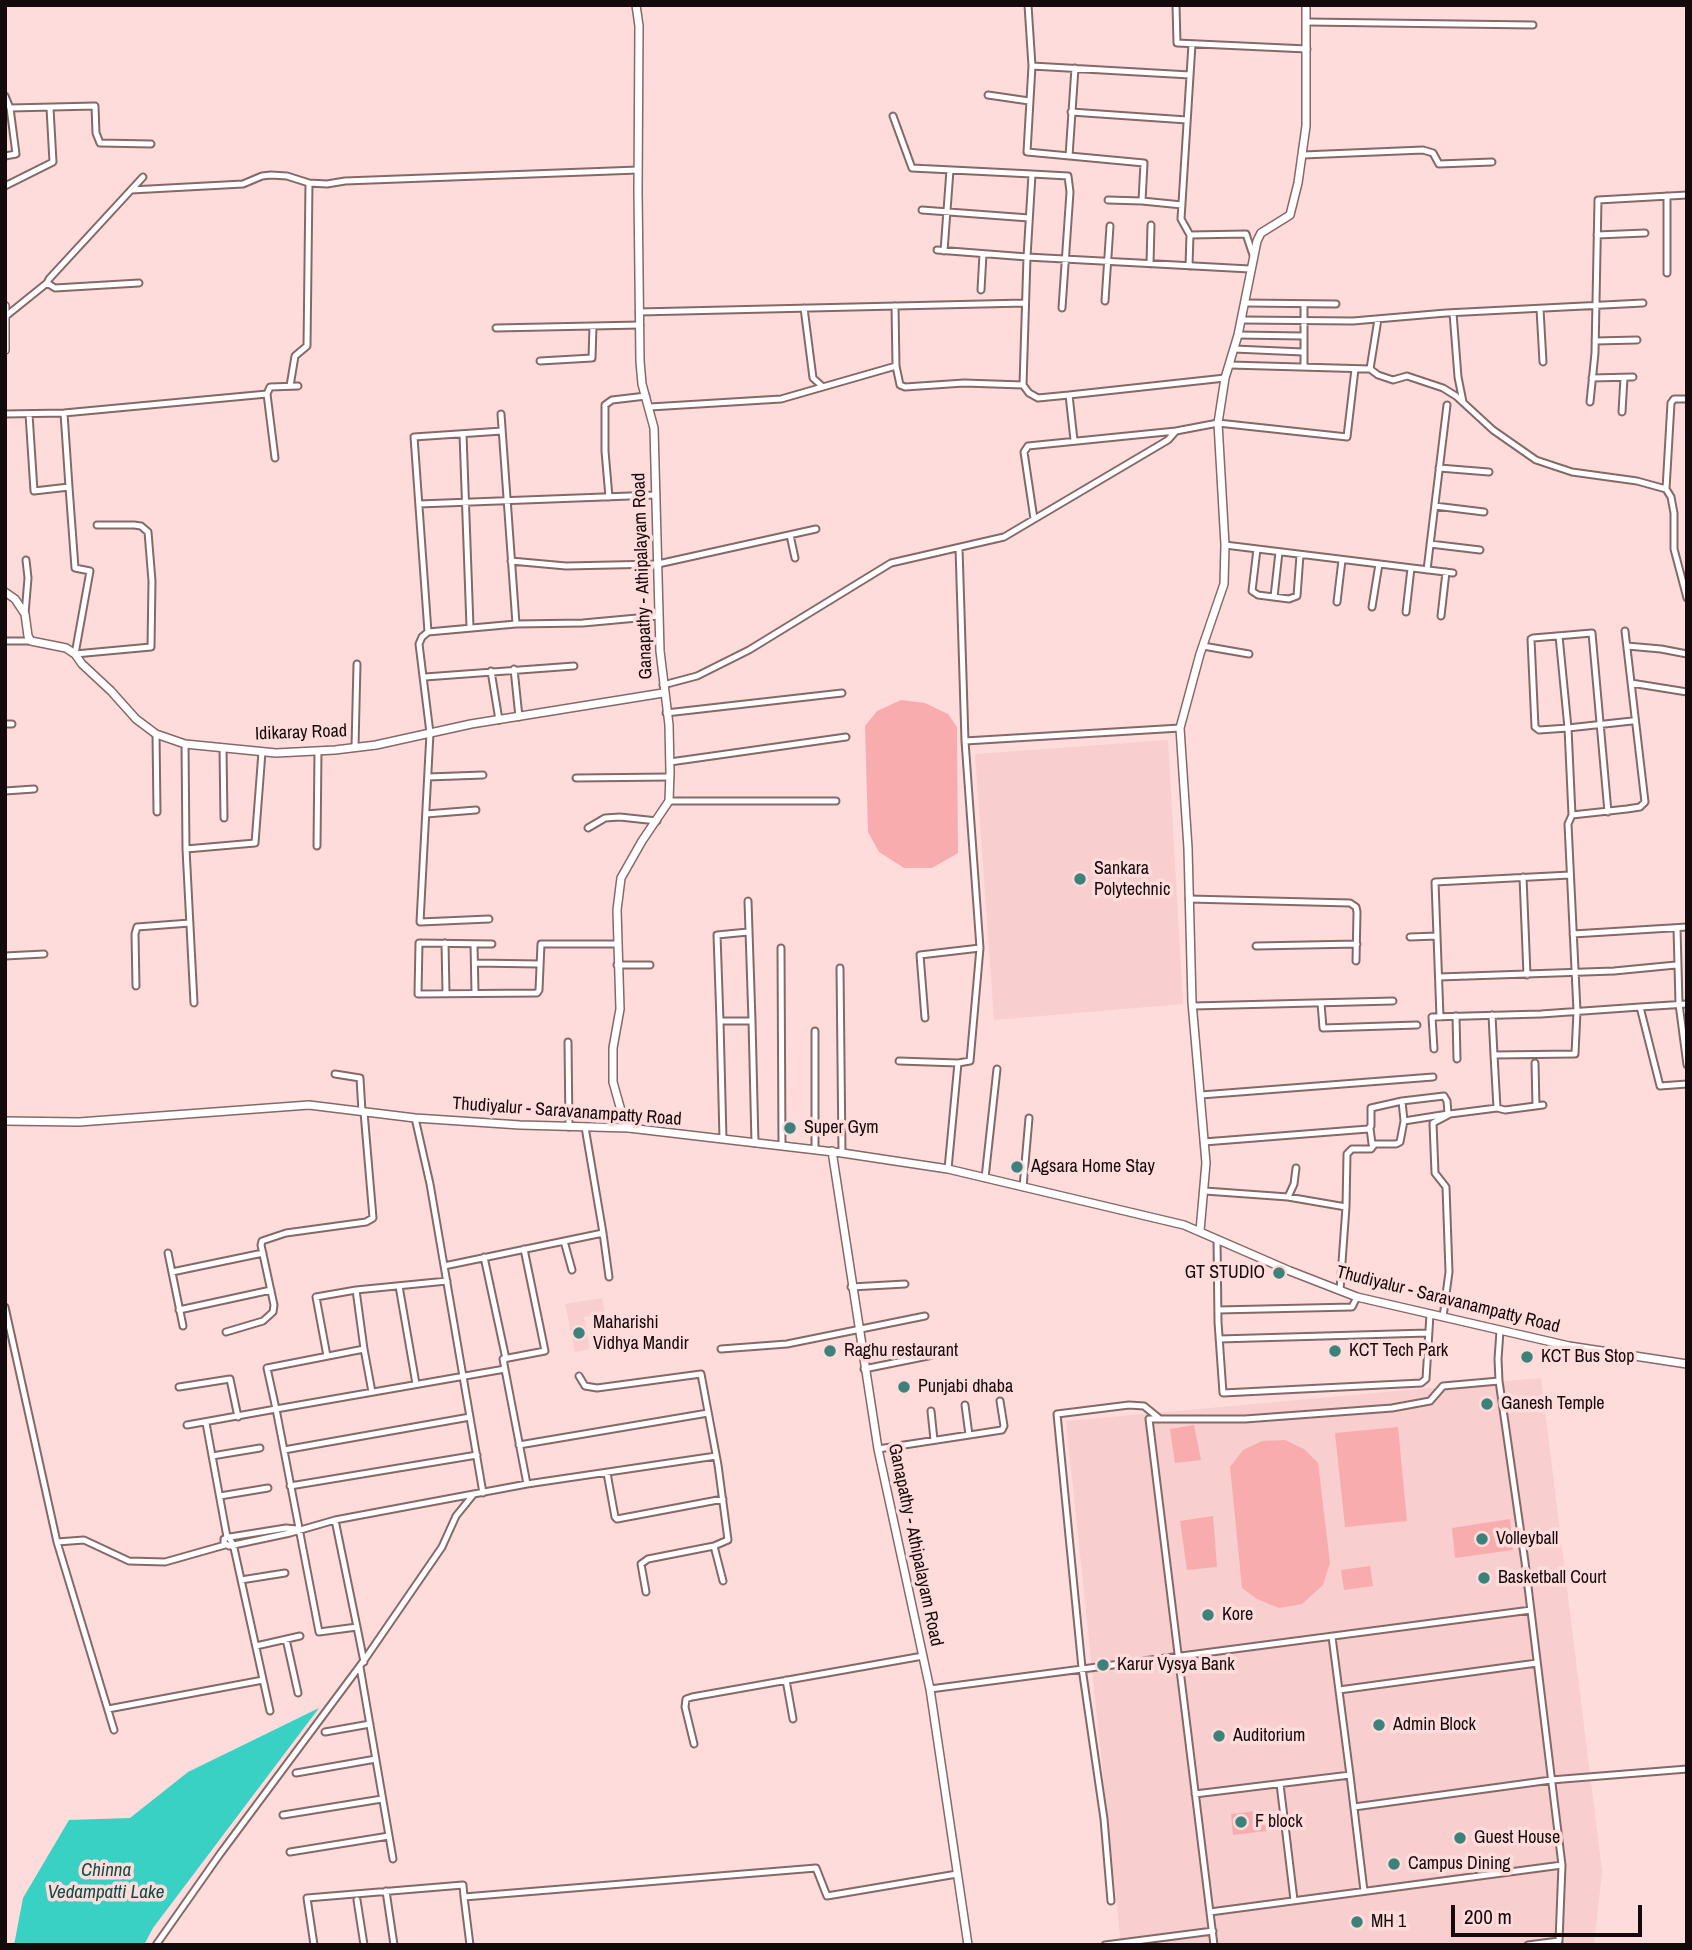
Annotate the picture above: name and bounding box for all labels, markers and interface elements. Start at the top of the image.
street label: Ganapathy - Athipalayam Road [629,472,657,680]
street label: Idikaray Road [255,721,347,745]
place label: Sankara Polytechnic [1094,858,1170,900]
marker: Sankara Polytechnic [1072,871,1088,887]
street label: Thudiyalur - Saravanampatty Road [452,1093,682,1131]
place label: Super Gym [804,1117,879,1139]
marker: Super Gym [782,1120,798,1136]
place label: Agsara Home Stay [1031,1156,1155,1178]
marker: Agsara Home Stay [1009,1159,1025,1175]
place label: GT STUDIO [1185,1262,1265,1284]
street label: Thudiyalur - Saravanampatty Road [1334,1262,1562,1338]
marker: GT STUDIO [1271,1265,1287,1281]
place label: Maharishi Vidhya Mandir [593,1312,689,1354]
marker: Maharishi Vidhya Mandir [571,1325,587,1341]
place label: Raghu restaurant [844,1340,958,1362]
place label: KCT Tech Park [1349,1340,1448,1362]
marker: Raghu restaurant [822,1343,838,1359]
marker: KCT Tech Park [1327,1343,1343,1359]
place label: KCT Bus Stop [1541,1346,1635,1368]
marker: KCT Bus Stop [1519,1349,1535,1365]
place label: Punjabi dhaba [918,1376,1013,1398]
marker: Punjabi dhaba [896,1379,912,1395]
place label: Ganesh Temple [1501,1393,1604,1415]
marker: Ganesh Temple [1479,1396,1495,1412]
street label: Ganapathy - Athipalayam Road [883,1442,947,1648]
place label: Volleyball [1496,1528,1558,1550]
marker: Volleyball [1474,1531,1490,1547]
place label: Basketball Court [1498,1567,1606,1589]
marker: Basketball Court [1476,1570,1492,1586]
place label: Kore [1222,1604,1253,1626]
marker: Kore [1200,1607,1216,1623]
place label: Karur Vysya Bank [1117,1654,1235,1676]
marker: Karur Vysya Bank [1095,1657,1111,1673]
place label: Admin Block [1393,1714,1476,1736]
marker: Admin Block [1371,1717,1387,1733]
place label: Auditorium [1233,1725,1305,1747]
marker: Auditorium [1211,1728,1227,1744]
place label: F block [1255,1811,1303,1833]
marker: F block [1233,1814,1249,1830]
place label: Guest House [1474,1827,1560,1849]
marker: Guest House [1452,1830,1468,1846]
place label: Campus Dining [1408,1853,1511,1875]
marker: Campus Dining [1386,1856,1402,1872]
water label: Chinna Vedampatti Lake [48,1860,164,1904]
scale bar [1454,1890,1645,1934]
text: 200 m [1464,1902,1512,1931]
place label: MH 1 [1371,1911,1406,1933]
marker: MH 1 [1349,1914,1365,1930]

